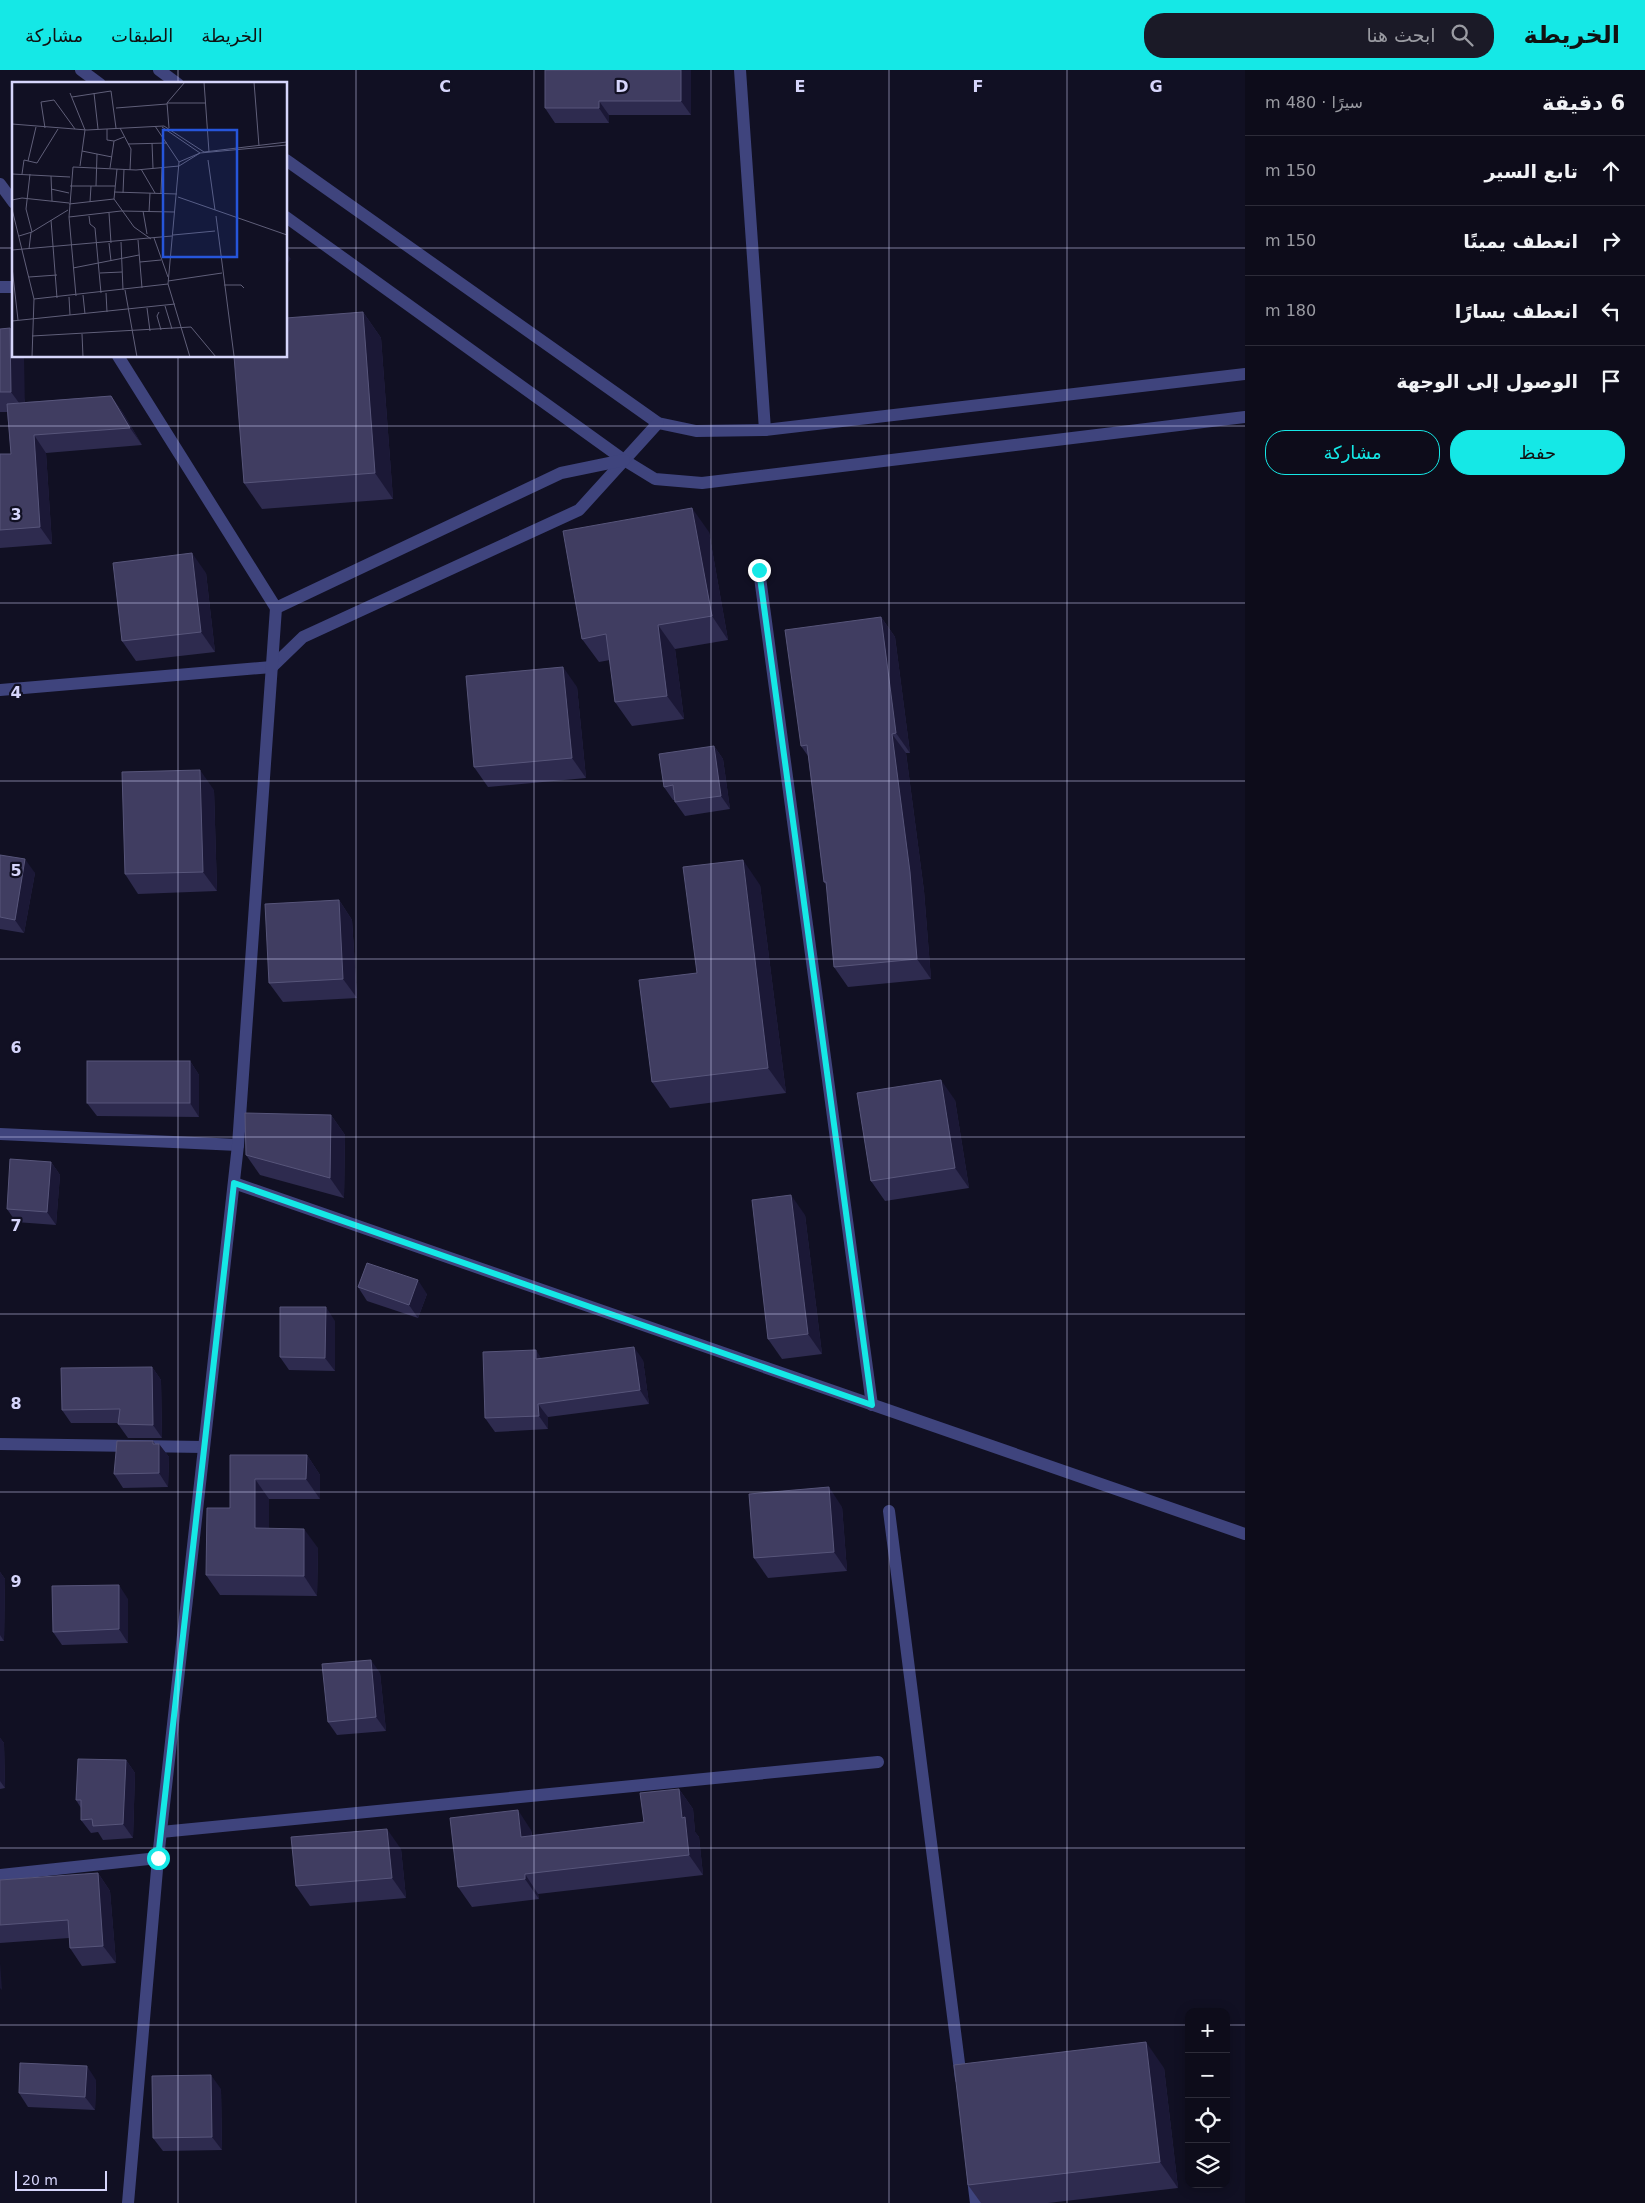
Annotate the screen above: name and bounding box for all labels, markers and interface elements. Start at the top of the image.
search box [1144,13,1494,58]
icon: search [1448,21,1476,49]
text: الخريطة [1524,21,1620,49]
text: ابحث هنا [1367,24,1436,46]
text: مشاركة [25,25,83,46]
text: الطبقات [111,25,173,46]
text: الخريطة [201,25,263,46]
text: C [439,77,451,96]
text: D [615,77,629,96]
text: E [795,77,805,96]
text: F [973,77,983,96]
text: G [1149,77,1163,96]
inset map [12,82,288,358]
text: 6 دقيقة [1542,91,1625,115]
text: سيرًا · 480 m [1265,93,1363,112]
icon: ahead [1597,157,1625,185]
text: تابع السير [1484,160,1578,182]
text: 150 m [1265,161,1316,180]
icon: right [1597,227,1625,255]
text: انعطف يمينًا [1463,230,1578,252]
text: 150 m [1265,231,1316,250]
icon: left [1597,297,1625,325]
text: انعطف يسارًا [1455,300,1578,322]
text: 180 m [1265,301,1316,320]
icon: arrive [1597,367,1625,395]
text: الوصول إلى الوجهة [1396,370,1578,392]
button: مشاركة [1265,430,1440,475]
button: حفظ [1450,430,1625,475]
text: 3 [10,505,22,524]
route end [748,559,771,582]
text: 4 [10,683,22,702]
text: 5 [10,861,22,880]
text: 6 [10,1038,22,1057]
text: 7 [10,1216,22,1235]
text: 8 [10,1394,22,1413]
text: 9 [10,1572,22,1591]
route start [147,1847,170,1870]
map controls [1185,2008,1230,2188]
button: + [1185,2008,1230,2053]
button: − [1185,2053,1230,2098]
button: locate [1185,2098,1230,2143]
button: layers [1185,2143,1230,2188]
scale bar [15,2168,108,2191]
text: 20 m [22,2172,58,2188]

